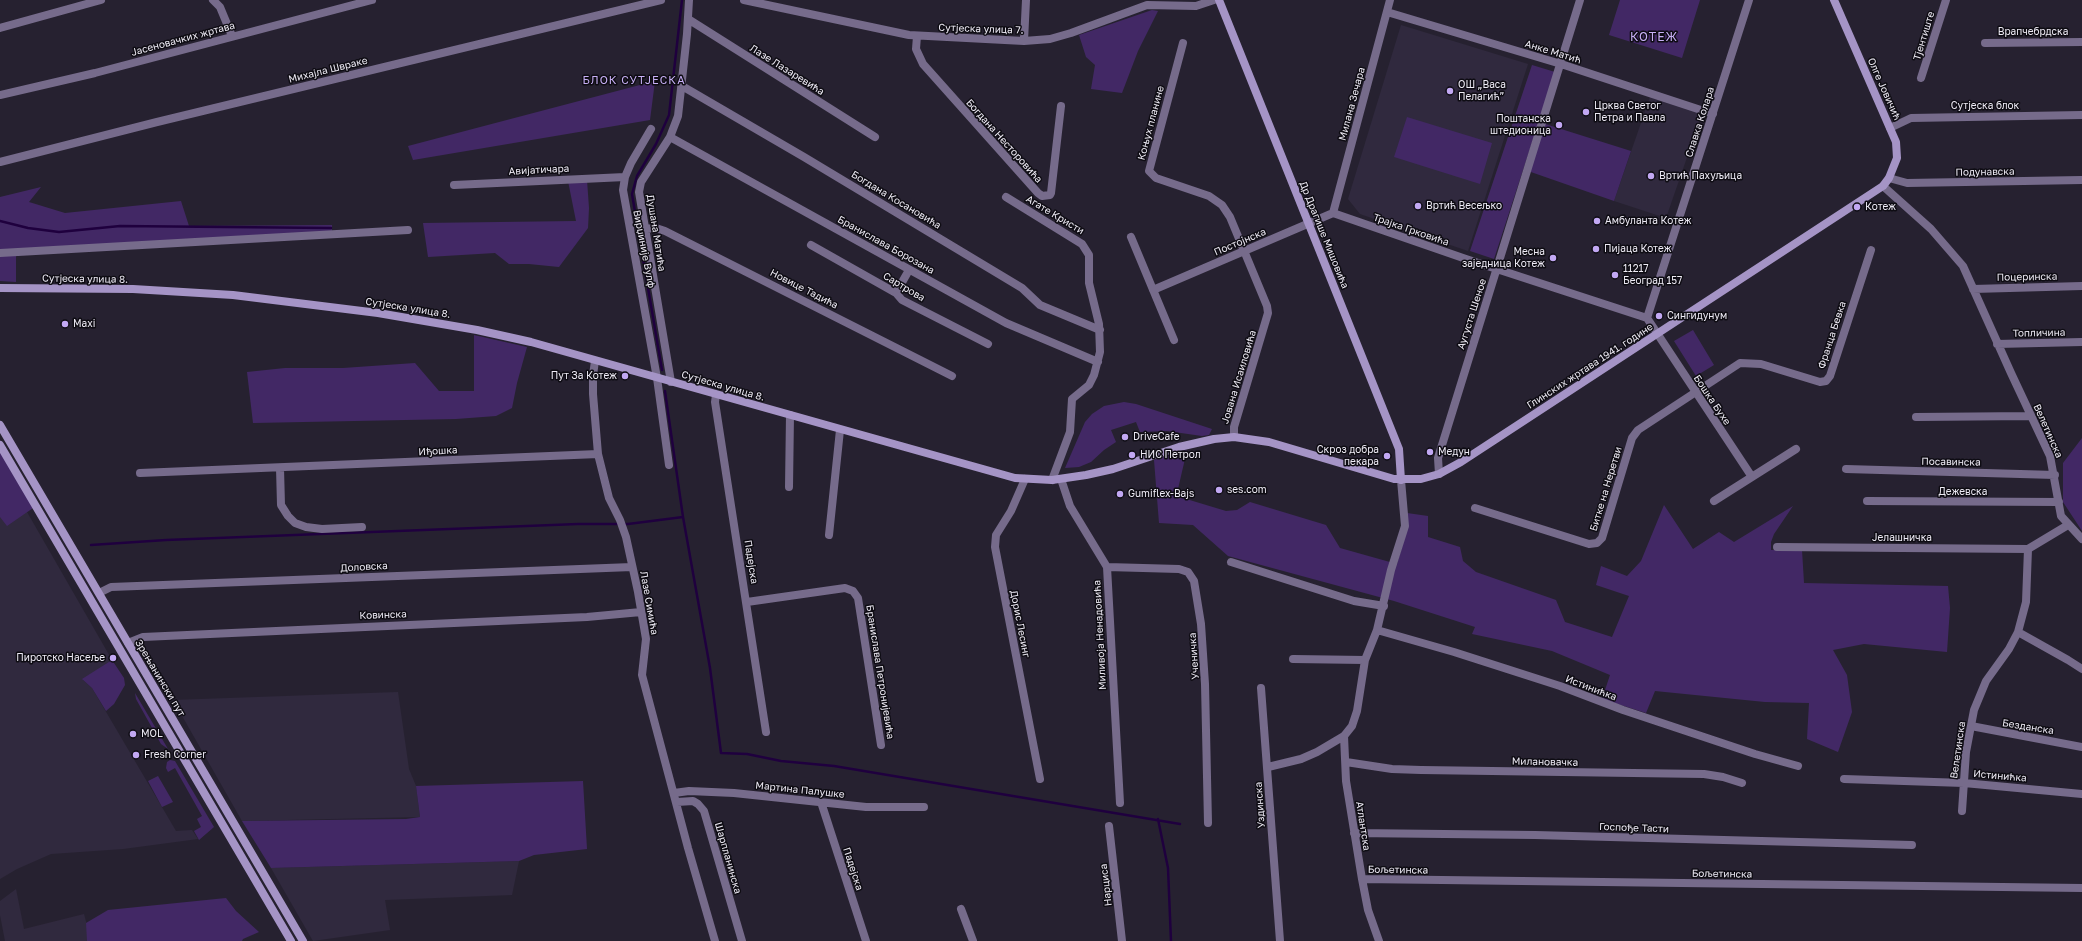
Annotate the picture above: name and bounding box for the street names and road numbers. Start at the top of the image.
street label: Тјентиште [1911,10,1937,62]
street label: Јасеновачких жртава [130,19,236,59]
street label: Сутјеска улица 7. [938,22,1024,36]
street label: Врапчебрдска [1998,26,2068,38]
street label: Анке Матић [1524,38,1582,66]
street label: Лазе Лазаревића [748,42,826,98]
street label: Михајла Швраке [287,54,369,86]
street label: Олге Јовичић [1865,56,1903,122]
street label: Милана Зечара [1336,66,1368,142]
street label: Коњух планине [1135,85,1167,161]
street label: Славка Колара [1683,85,1717,159]
street label: Богдана Несторовића [963,97,1045,185]
street label: Сутјеска блок [1951,100,2019,112]
street label: Авијатичара [508,162,570,178]
street label: Подунавска [1955,165,2015,179]
street label: Богдана Косановића [849,168,943,232]
street label: Др Драгише Мишовића [1297,180,1351,290]
street label: Агате Кристи [1024,193,1086,237]
street label: Душана Матића [644,194,668,272]
street label: Вирџиније Вулф [631,209,657,289]
street label: Трајка Грковића [1372,211,1450,249]
street label: Бранислава Борозана [835,213,937,277]
street label: Постојнска [1212,226,1268,258]
street label: Новице Тадића [768,267,840,311]
street label: Сартрова [881,270,927,304]
street label: Поцеринска [1997,270,2057,284]
street label: Сутјеска улица 8. [42,272,128,286]
street label: Аугуста Шеное [1455,277,1489,351]
street label: Сутјеска улица 8. [365,295,451,321]
street label: Франца Бевка [1815,300,1849,370]
street label: Глинских жртава 1941. године [1525,321,1655,411]
street label: Топличина [2013,327,2065,339]
street label: Јована Исаиловића [1219,329,1259,425]
street label: Сутјеска улица 8. [680,368,766,404]
street label: Бошка Бухе [1691,373,1733,427]
street label: Велетинска [2031,402,2065,460]
street label: Иђошка [418,444,458,458]
street label: Битке на Неретви [1587,445,1625,533]
street label: Посавинска [1921,455,1981,469]
street label: Дежевска [1939,486,1987,498]
street label: Јелашничка [1872,532,1932,544]
street label: Падејска [742,539,760,585]
street label: Доловска [340,560,388,574]
street label: Лазе Симића [637,570,661,636]
street label: Миливоја Ненадовића [1091,580,1109,690]
street label: Дорис Лесинг [1008,589,1032,659]
street label: Бранислава Петронијевића [863,604,897,740]
street label: Ковинска [359,608,407,622]
street label: Ученичка [1186,632,1202,680]
street label: Зрењанински пут [132,637,188,719]
street label: Истинићка [1564,673,1618,703]
street label: Безданска [2001,717,2055,737]
street label: Велетинска [1948,721,1968,779]
street label: Милановачка [1512,755,1578,769]
street label: Истинићка [1973,768,2027,784]
street label: Мартина Палушке [755,779,845,801]
street label: Уздинска [1252,781,1268,829]
street label: Атлантска [1353,800,1373,852]
street label: Шарпланинска [712,821,744,895]
street label: Госпође Тасти [1599,821,1669,835]
street label: Падејска [840,846,866,892]
street label: Нарциса [1097,863,1115,907]
street label: Бољетинска [1368,863,1428,877]
street label: Бољетинска [1692,867,1752,881]

